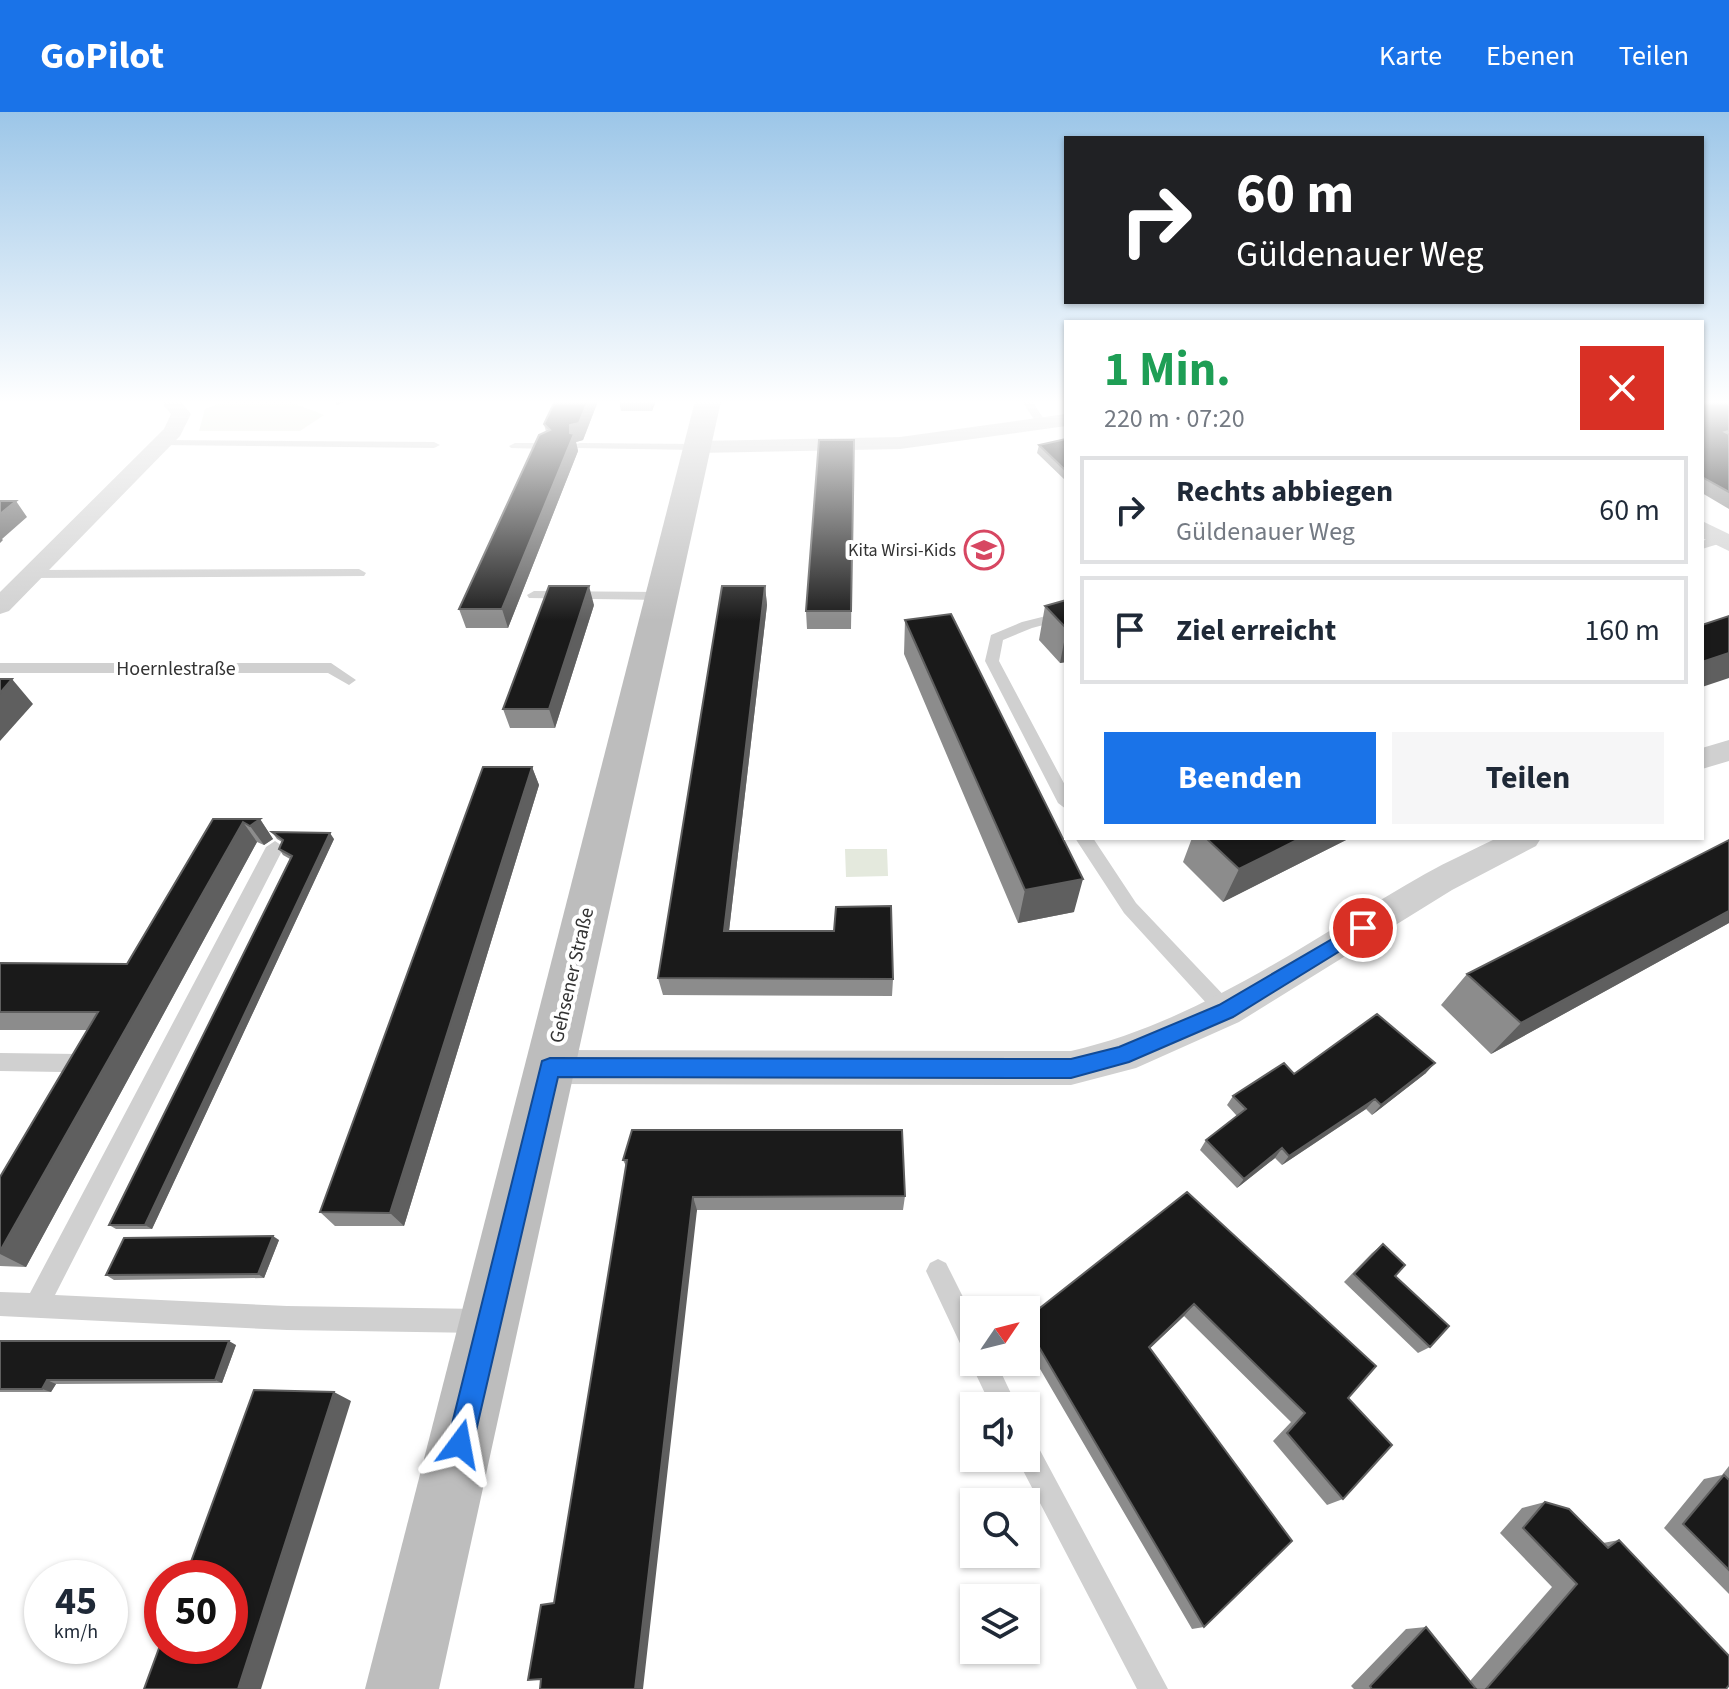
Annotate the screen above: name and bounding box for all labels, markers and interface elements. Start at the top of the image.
text: GoPilot [40,29,164,83]
text: Karte [1379,36,1442,76]
text: Ebenen [1486,36,1575,76]
text: Teilen [1619,36,1689,76]
text: 60 m [1236,155,1354,234]
icon: right [1104,168,1208,272]
text: Güldenauer Weg [1236,229,1484,280]
text: 1 Min. [1104,336,1231,404]
button: close [1580,346,1664,430]
text: 220 m · 07:20 [1104,400,1245,437]
text: Rechts abbiegen [1176,470,1393,513]
icon: right [1108,488,1152,532]
text: 60 m [1599,489,1660,532]
text: Güldenauer Weg [1176,513,1355,550]
school or university icon: Kita Wirsi-Kids [963,529,1005,571]
place label: Kita Wirsi-Kids [848,538,956,563]
icon: arrive [1108,608,1152,652]
text: Ziel erreicht [1176,609,1336,652]
text: 160 m [1584,609,1660,652]
street label: Hoernlestraße [116,655,236,683]
button: Beenden [1104,732,1376,824]
button: Teilen [1392,732,1664,824]
pin [1329,894,1397,962]
street label: Gehsener Straße [543,905,601,1046]
icon: arrive [1341,906,1385,950]
north arrow [960,1296,1040,1376]
map controls [960,1296,1040,1664]
button: sound [960,1392,1040,1472]
position arrow [418,1402,502,1486]
button: search [960,1488,1040,1568]
speed limit sign: 50 [144,1560,248,1664]
text: 45 [55,1573,97,1630]
button: layers [960,1584,1040,1664]
text: km/h [54,1618,98,1646]

